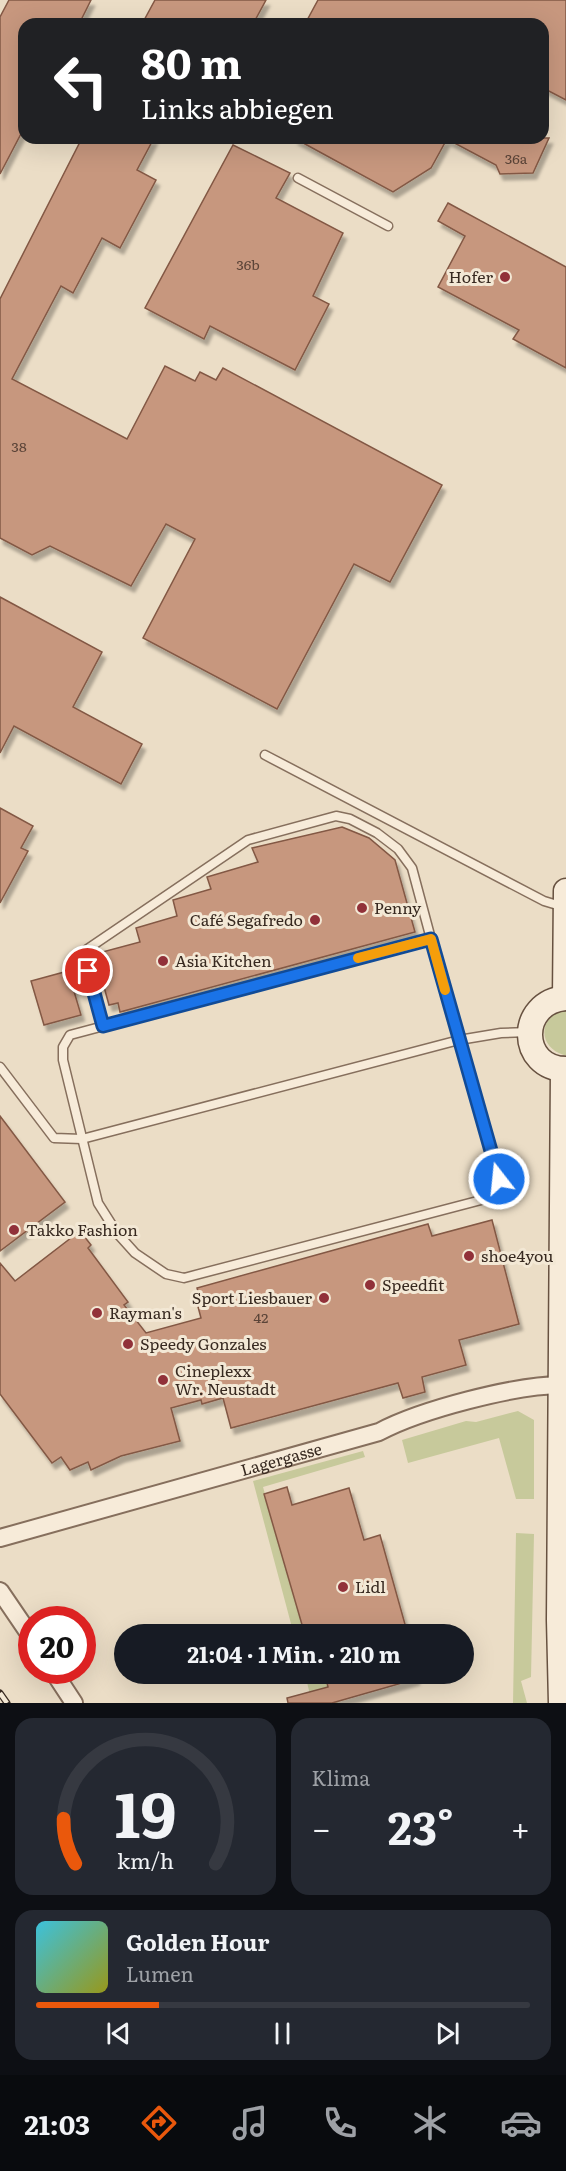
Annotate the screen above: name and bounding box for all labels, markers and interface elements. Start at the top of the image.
text: 80 m [141,30,242,92]
icon: left [42,42,120,120]
text: Links abbiegen [141,87,334,127]
house number: 36a [505,148,528,168]
house number: 36b [236,254,260,274]
place label: Hofer [449,264,493,288]
marker: Hofer [498,270,512,284]
house number: 38 [11,436,27,456]
place label: Penny [374,895,422,919]
marker: Penny [355,901,369,915]
place label: Café Segafredo [190,907,303,931]
marker: Café Segafredo [308,913,322,927]
pin [62,945,113,996]
place label: Asia Kitchen [175,948,272,972]
icon: arrive [71,954,104,987]
marker: Asia Kitchen [156,954,170,968]
position arrow [467,1147,531,1211]
place label: Takko Fashion [26,1217,138,1241]
marker: Takko Fashion [7,1223,21,1237]
place label: shoe4you [481,1243,553,1267]
marker: shoe4you [462,1249,476,1263]
place label: Speedfit [382,1272,445,1296]
marker: Speedfit [363,1278,377,1292]
place label: Sport Liesbauer [192,1285,312,1309]
marker: Sport Liesbauer [317,1291,331,1305]
place label: Rayman's [109,1300,182,1324]
marker: Rayman's [90,1306,104,1320]
house number: 42 [254,1307,268,1327]
place label: Speedy Gonzales [140,1331,266,1355]
marker: Speedy Gonzales [121,1337,135,1351]
place label: Cineplexx Wr. Neustadt [175,1358,276,1400]
marker: Cineplexx Wr. Neustadt [156,1373,170,1387]
street label: Lagergasse [238,1436,324,1481]
place label: Lidl [355,1574,386,1598]
marker: Lidl [336,1580,350,1594]
speed limit sign: 20 [18,1606,96,1684]
text: 21:04 · 1 Min. · 210 m [187,1637,401,1670]
text: Klima [312,1762,370,1792]
text: 19 [114,1765,176,1857]
text: 23° [388,1792,454,1859]
text: − [312,1802,331,1851]
text: + [511,1802,530,1851]
text: km/h [117,1844,174,1876]
text: Golden Hour [126,1925,269,1958]
text: Lumen [126,1958,194,1988]
icon: previous [102,2017,135,2050]
icon: pause [266,2017,299,2050]
icon: next [431,2017,464,2050]
icon: directions [138,2102,180,2144]
icon: music [229,2102,271,2144]
icon: phone [319,2102,361,2144]
icon: climate [409,2102,451,2144]
icon: car [500,2102,542,2144]
text: 21:03 [24,2103,90,2143]

